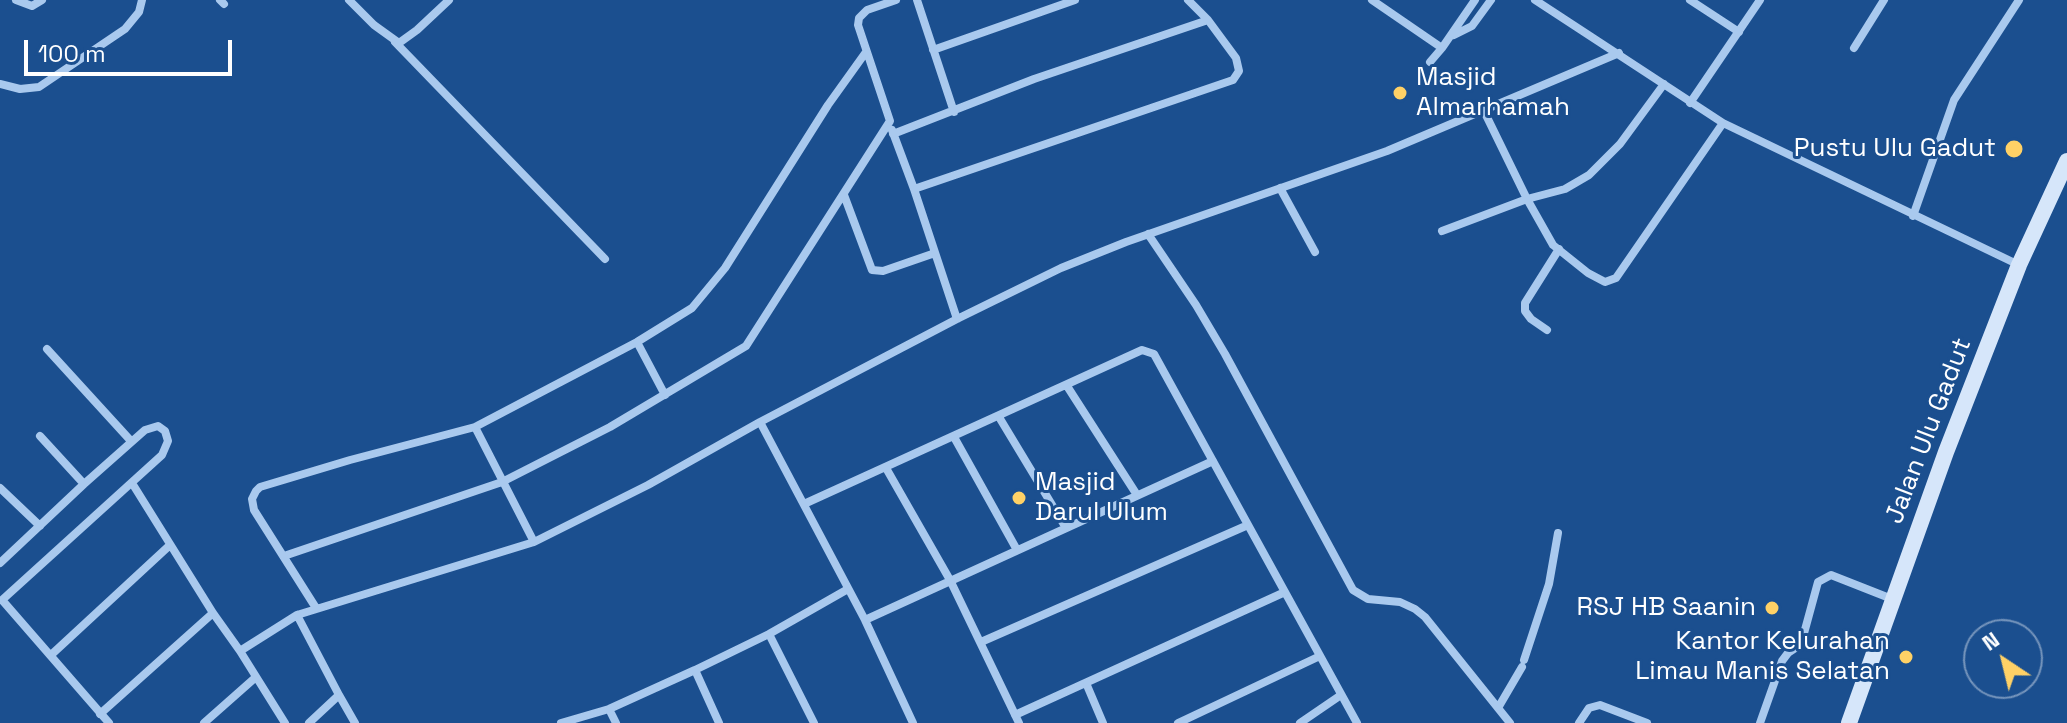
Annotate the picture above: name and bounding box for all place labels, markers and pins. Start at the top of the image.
place label: Masjid Almarhamah [1416,62,1570,124]
marker: Masjid Almarhamah [1391,84,1409,102]
place label: Pustu Ulu Gadut [1794,133,1996,165]
marker: Pustu Ulu Gadut [2003,138,2025,160]
place label: Masjid Darul Ulum [1035,467,1168,528]
marker: Masjid Darul Ulum [1010,489,1028,507]
place label: RSJ HB Saanin [1577,592,1756,624]
marker: RSJ HB Saanin [1763,599,1781,617]
place label: Kantor Kelurahan Limau Manis Selatan [1635,626,1890,688]
marker: Kantor Kelurahan Limau Manis Selatan [1897,648,1915,666]

